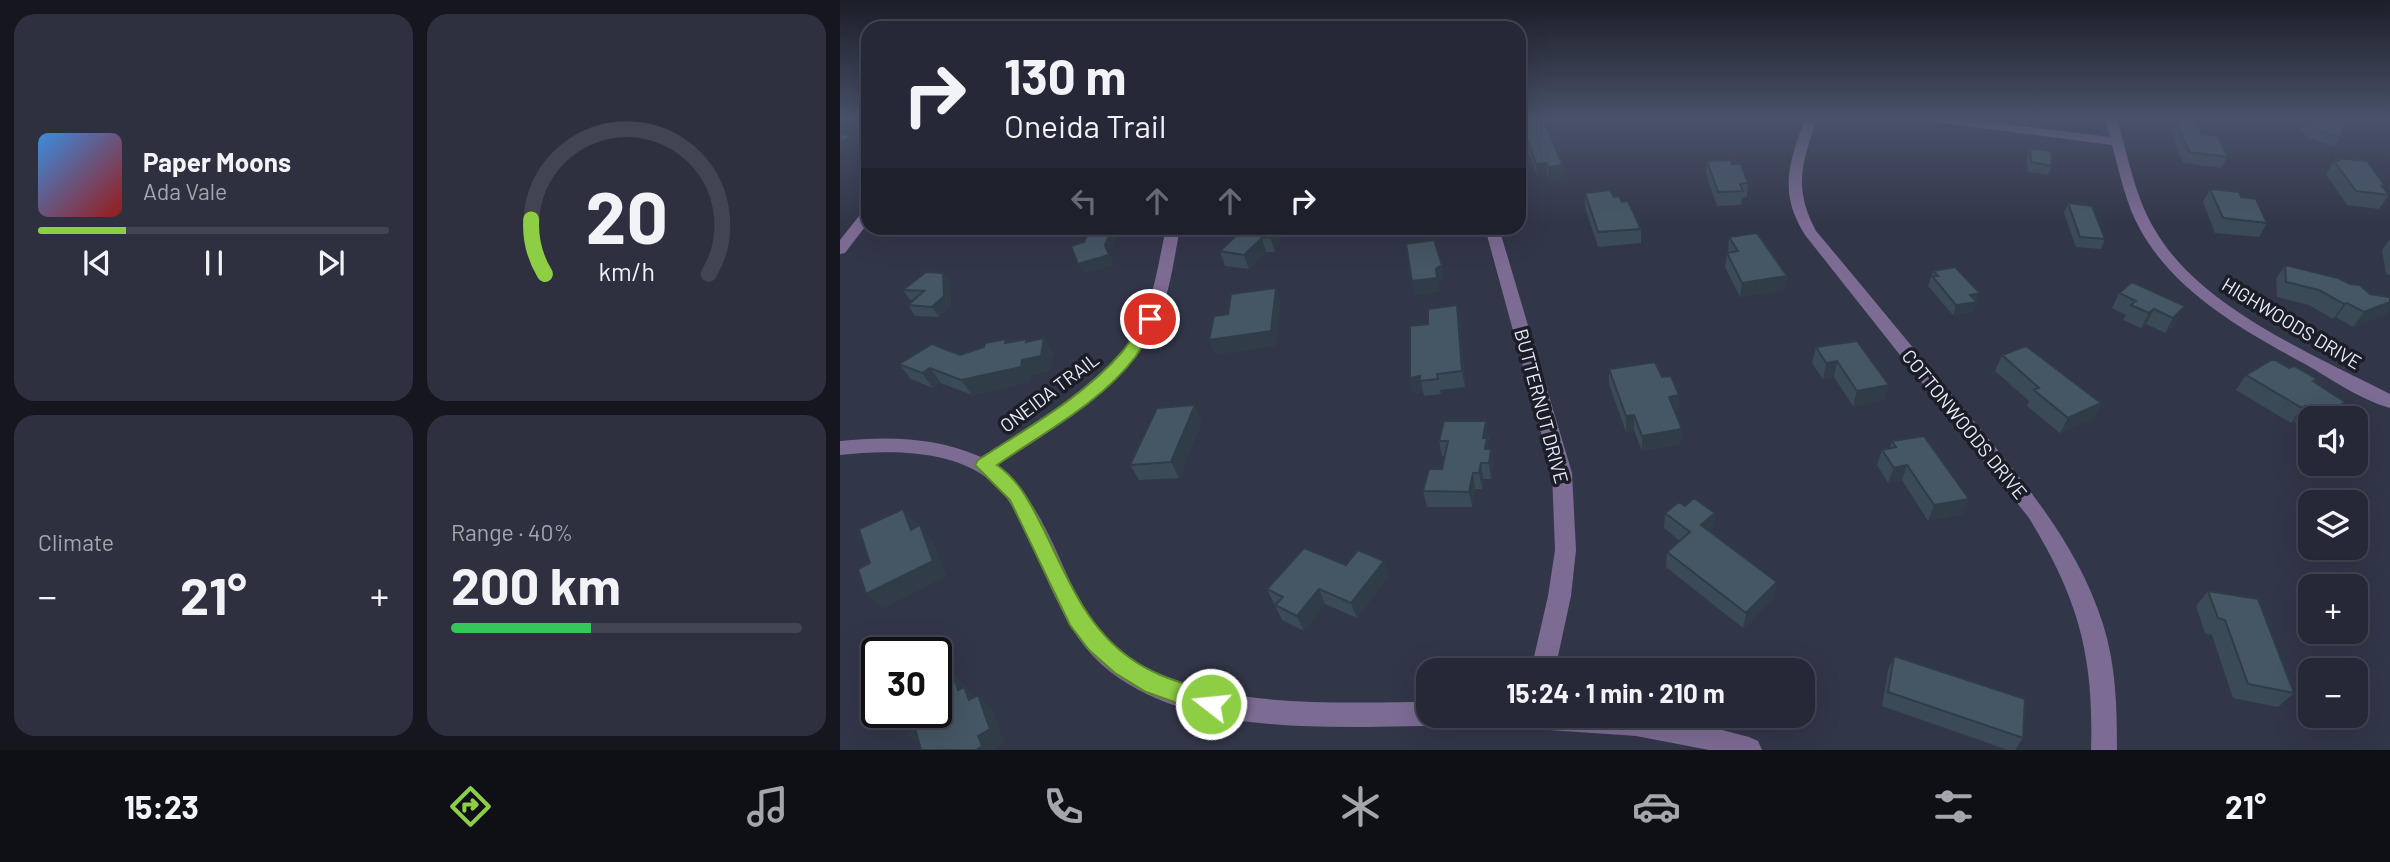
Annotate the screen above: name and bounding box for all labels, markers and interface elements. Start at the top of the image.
text: 130 m [1004,46,1126,105]
icon: right [889,49,980,140]
text: Oneida Trail [1004,106,1166,144]
text: Paper Moons [143,146,291,177]
text: 20 [585,171,668,259]
text: Ada Vale [143,177,227,205]
icon: left [1065,182,1103,220]
icon: ahead [1138,182,1176,220]
icon: ahead [1211,182,1249,220]
icon: right [1284,182,1322,220]
icon: previous [78,244,116,282]
icon: pause [195,244,233,282]
icon: next [312,244,350,282]
text: km/h [598,256,655,286]
street label: HIGHWOODS DRIVE [2218,272,2366,374]
pin [1120,289,1180,349]
icon: arrive [1131,300,1169,338]
street label: BUTTERNUT DRIVE [1510,326,1574,486]
street label: COTTONWOODS DRIVE [1898,345,2032,503]
street label: ONEIDA TRAIL [995,347,1103,437]
map controls [2298,406,2368,728]
button: sound [2298,406,2368,476]
button: layers [2298,490,2368,560]
text: Range · 40% [451,518,573,546]
text: Climate [38,528,114,556]
text: 200 km [451,553,621,615]
text: 21° [180,563,247,625]
text: − [38,572,57,618]
text: + [370,572,389,618]
button: + [2298,574,2368,644]
speed limit sign: 30 [861,637,952,728]
button: − [2298,658,2368,728]
position arrow [1174,667,1248,741]
text: 15:24 · 1 min · 210 m [1506,677,1725,708]
icon: directions [446,782,495,831]
icon: music [743,782,792,831]
icon: phone [1039,782,1088,831]
icon: climate [1336,782,1385,831]
icon: car [1632,782,1681,831]
icon: filters [1929,782,1978,831]
text: 15:23 [124,787,199,825]
text: 21° [2225,787,2266,825]

